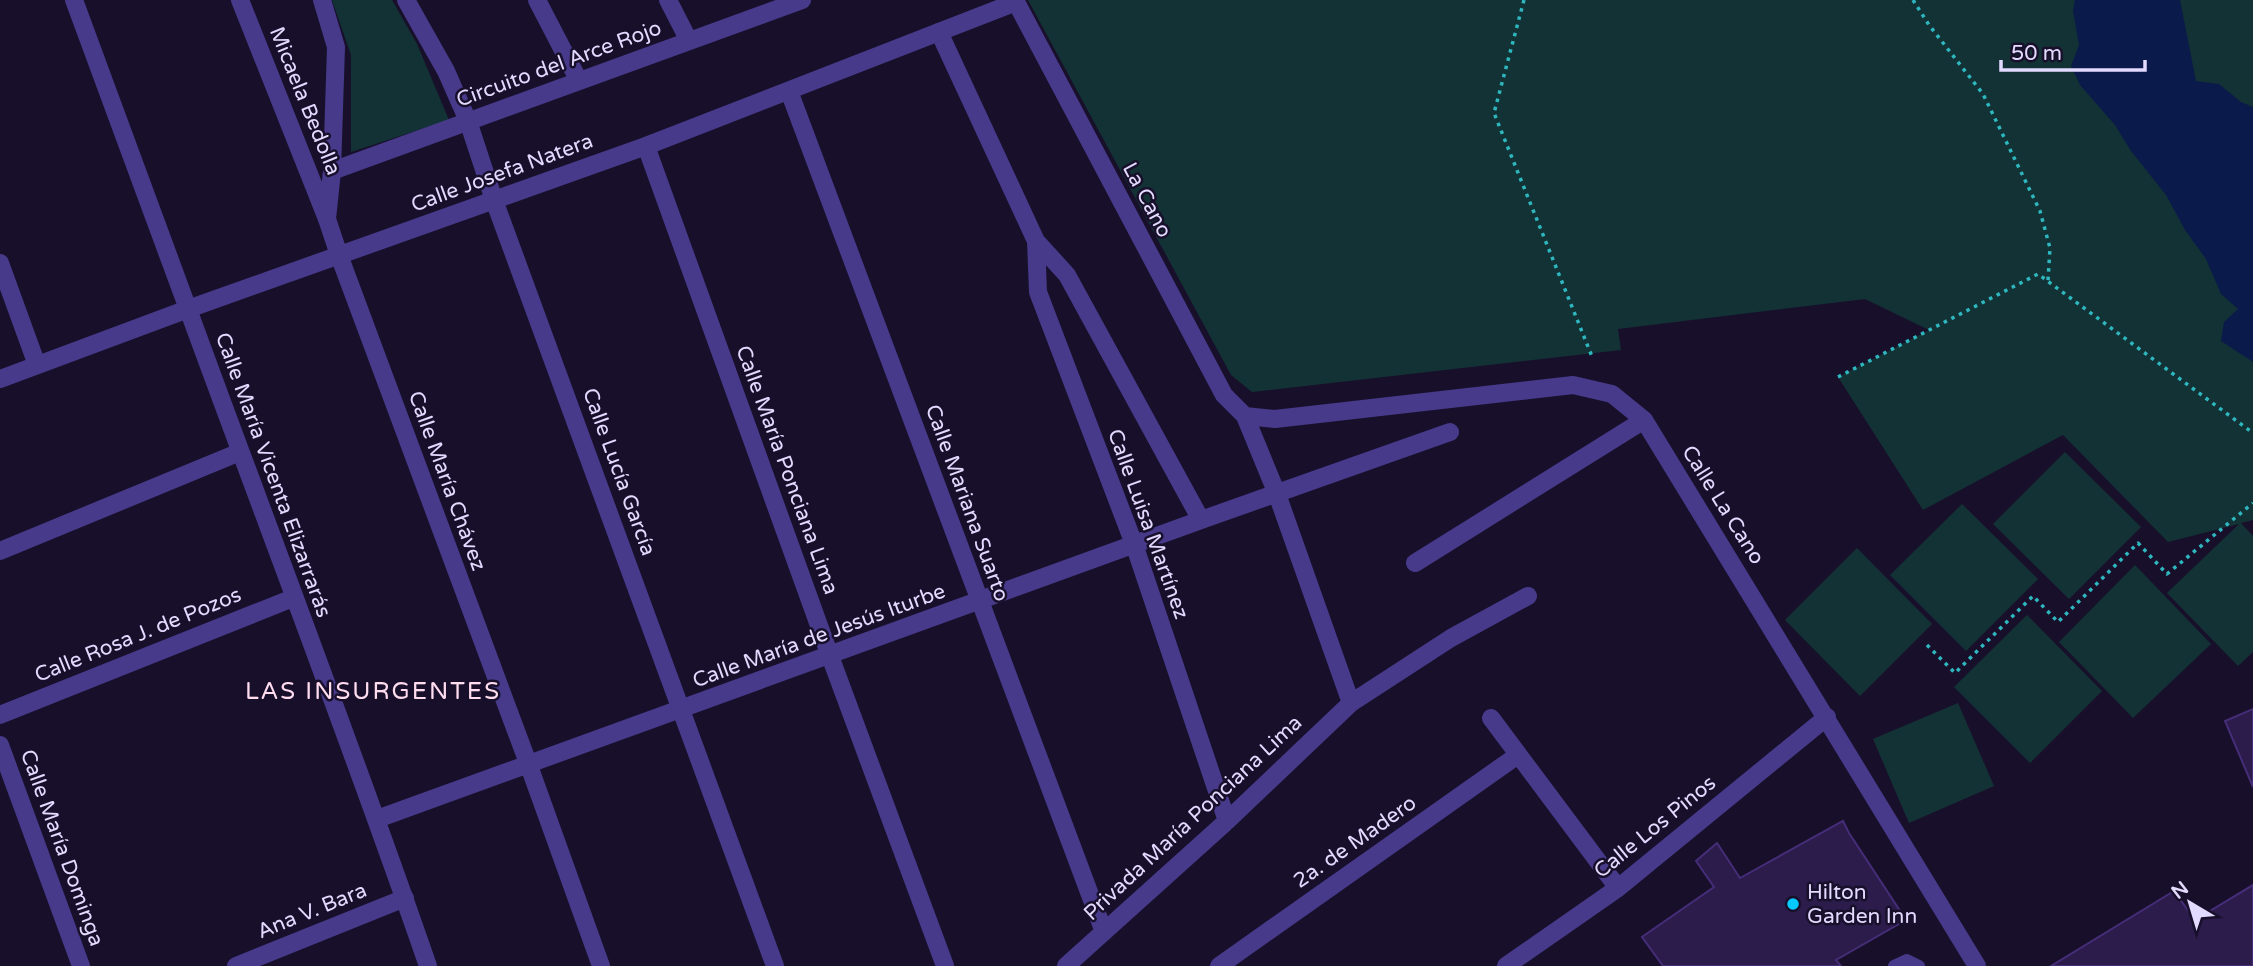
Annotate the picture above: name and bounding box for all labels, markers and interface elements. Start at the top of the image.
street label: Circuito del Arce Rojo [453,15,665,113]
street label: Micaela Bedolla [264,23,346,179]
scale bar [2001,28,2144,72]
text: 50 m [2011,41,2062,66]
street label: Calle Josefa Natera [408,128,596,218]
street label: La Cano [1117,158,1177,242]
street label: Calle María Vicenta Elizarrarás [210,329,336,621]
street label: Calle María Ponciana Lima [730,342,844,598]
street label: Calle Lucía García [577,385,661,559]
street label: Calle María Chávez [403,388,491,574]
street label: Calle Mariana Suarto [920,401,1014,605]
street label: Calle Luisa Martínez [1102,426,1194,622]
street label: Calle La Cano [1676,441,1770,569]
street label: Calle María de Jesús Iturbe [689,579,949,693]
street label: Calle Rosa J. de Pozos [31,582,245,688]
district label: LAS INSURGENTES [245,677,501,706]
street label: Privada María Ponciana Lima [1079,710,1307,926]
street label: Calle María Dominga [15,746,109,950]
street label: Calle Los Pinos [1589,770,1721,884]
street label: 2a. de Madero [1289,790,1421,894]
north arrow [2155,868,2225,938]
text: N [2167,877,2193,904]
street label: Ana V. Bara [254,878,370,944]
place label: Hilton Garden Inn [1807,880,1917,929]
marker: Hilton Garden Inn [1785,896,1801,912]

